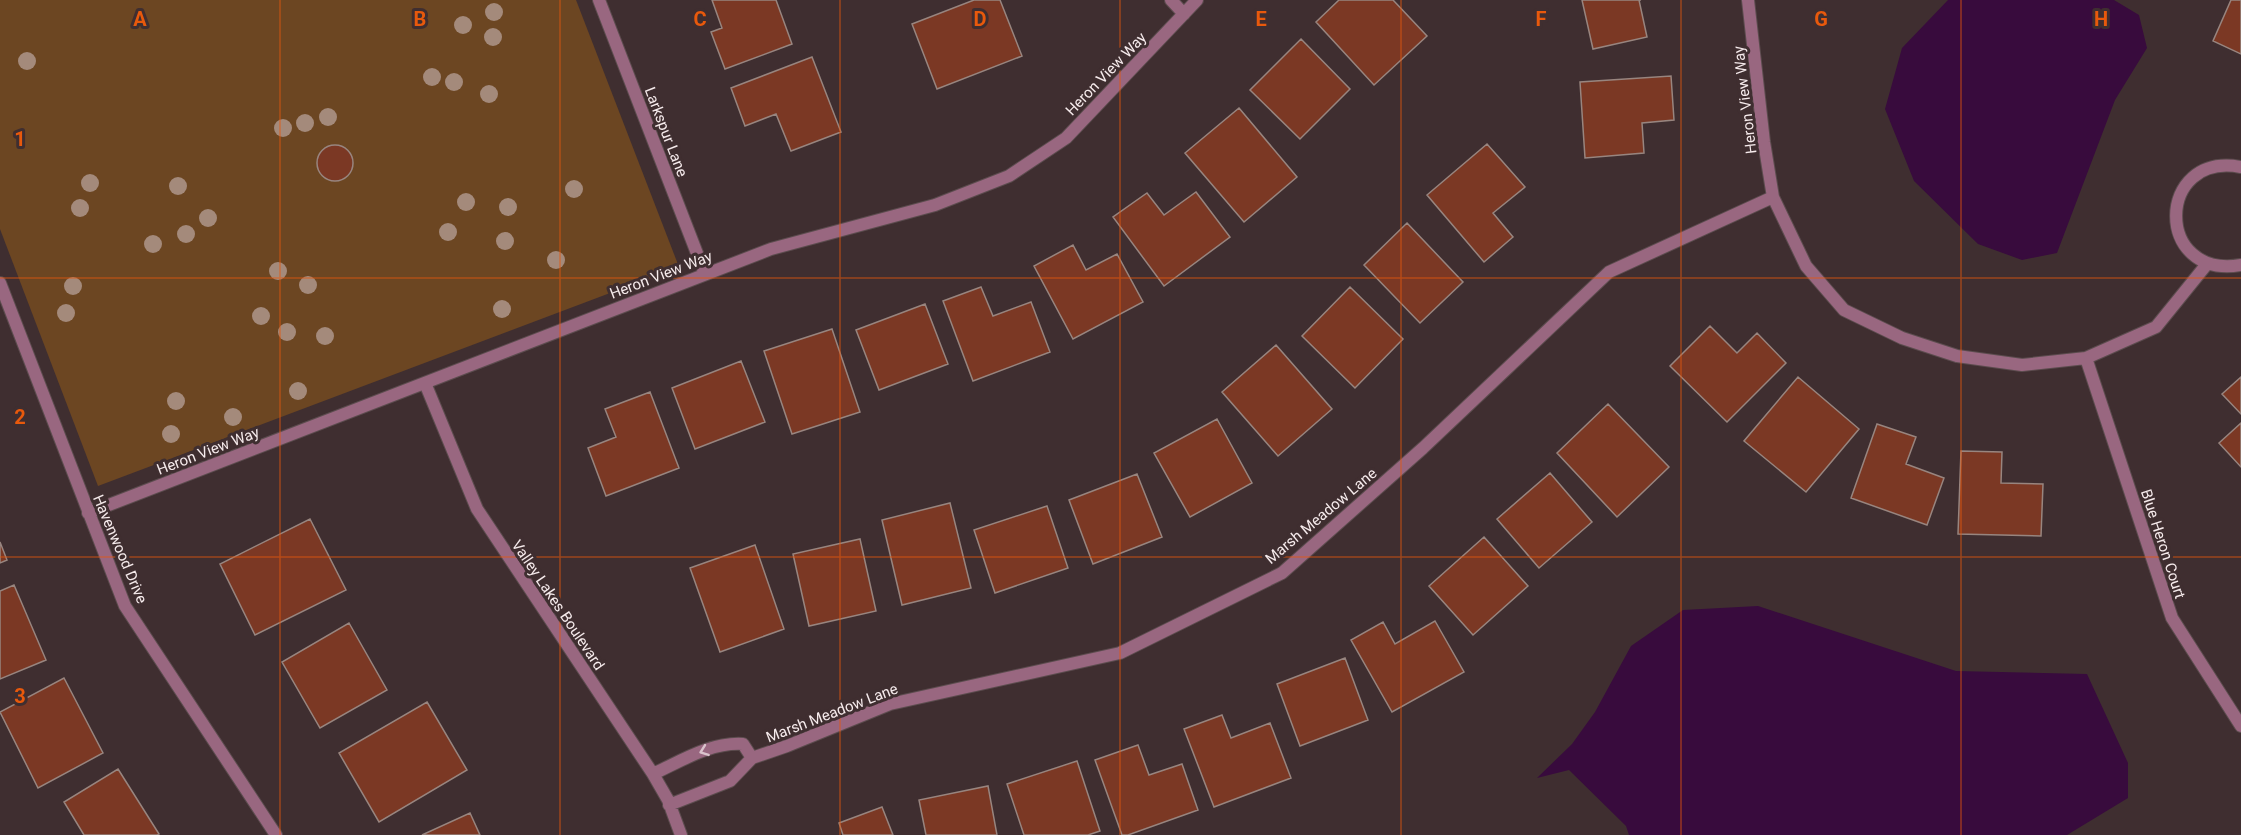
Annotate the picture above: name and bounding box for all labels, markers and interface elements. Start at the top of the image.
text: A [133,7,147,31]
text: B [414,7,426,31]
text: C [693,7,707,31]
text: D [974,7,987,31]
text: E [1255,7,1267,31]
text: F [1536,7,1547,31]
text: G [1814,7,1828,31]
text: H [2094,7,2108,31]
street label: Heron View Way [1062,29,1150,119]
street label: Heron View Way [1729,45,1761,155]
street label: Larkspur Lane [641,85,691,179]
text: 1 [14,127,26,151]
street label: Heron View Way [607,247,715,303]
text: 2 [14,405,26,429]
street label: Heron View Way [154,423,262,479]
street label: Marsh Meadow Lane [1262,464,1380,568]
street label: Blue Heron Court [2137,487,2189,601]
street label: Havenwood Drive [89,492,151,606]
street label: Valley Lakes Boulevard [508,537,608,673]
street label: Marsh Meadow Lane [764,680,900,746]
text: 3 [14,684,26,708]
one-way arrow [699,744,710,757]

